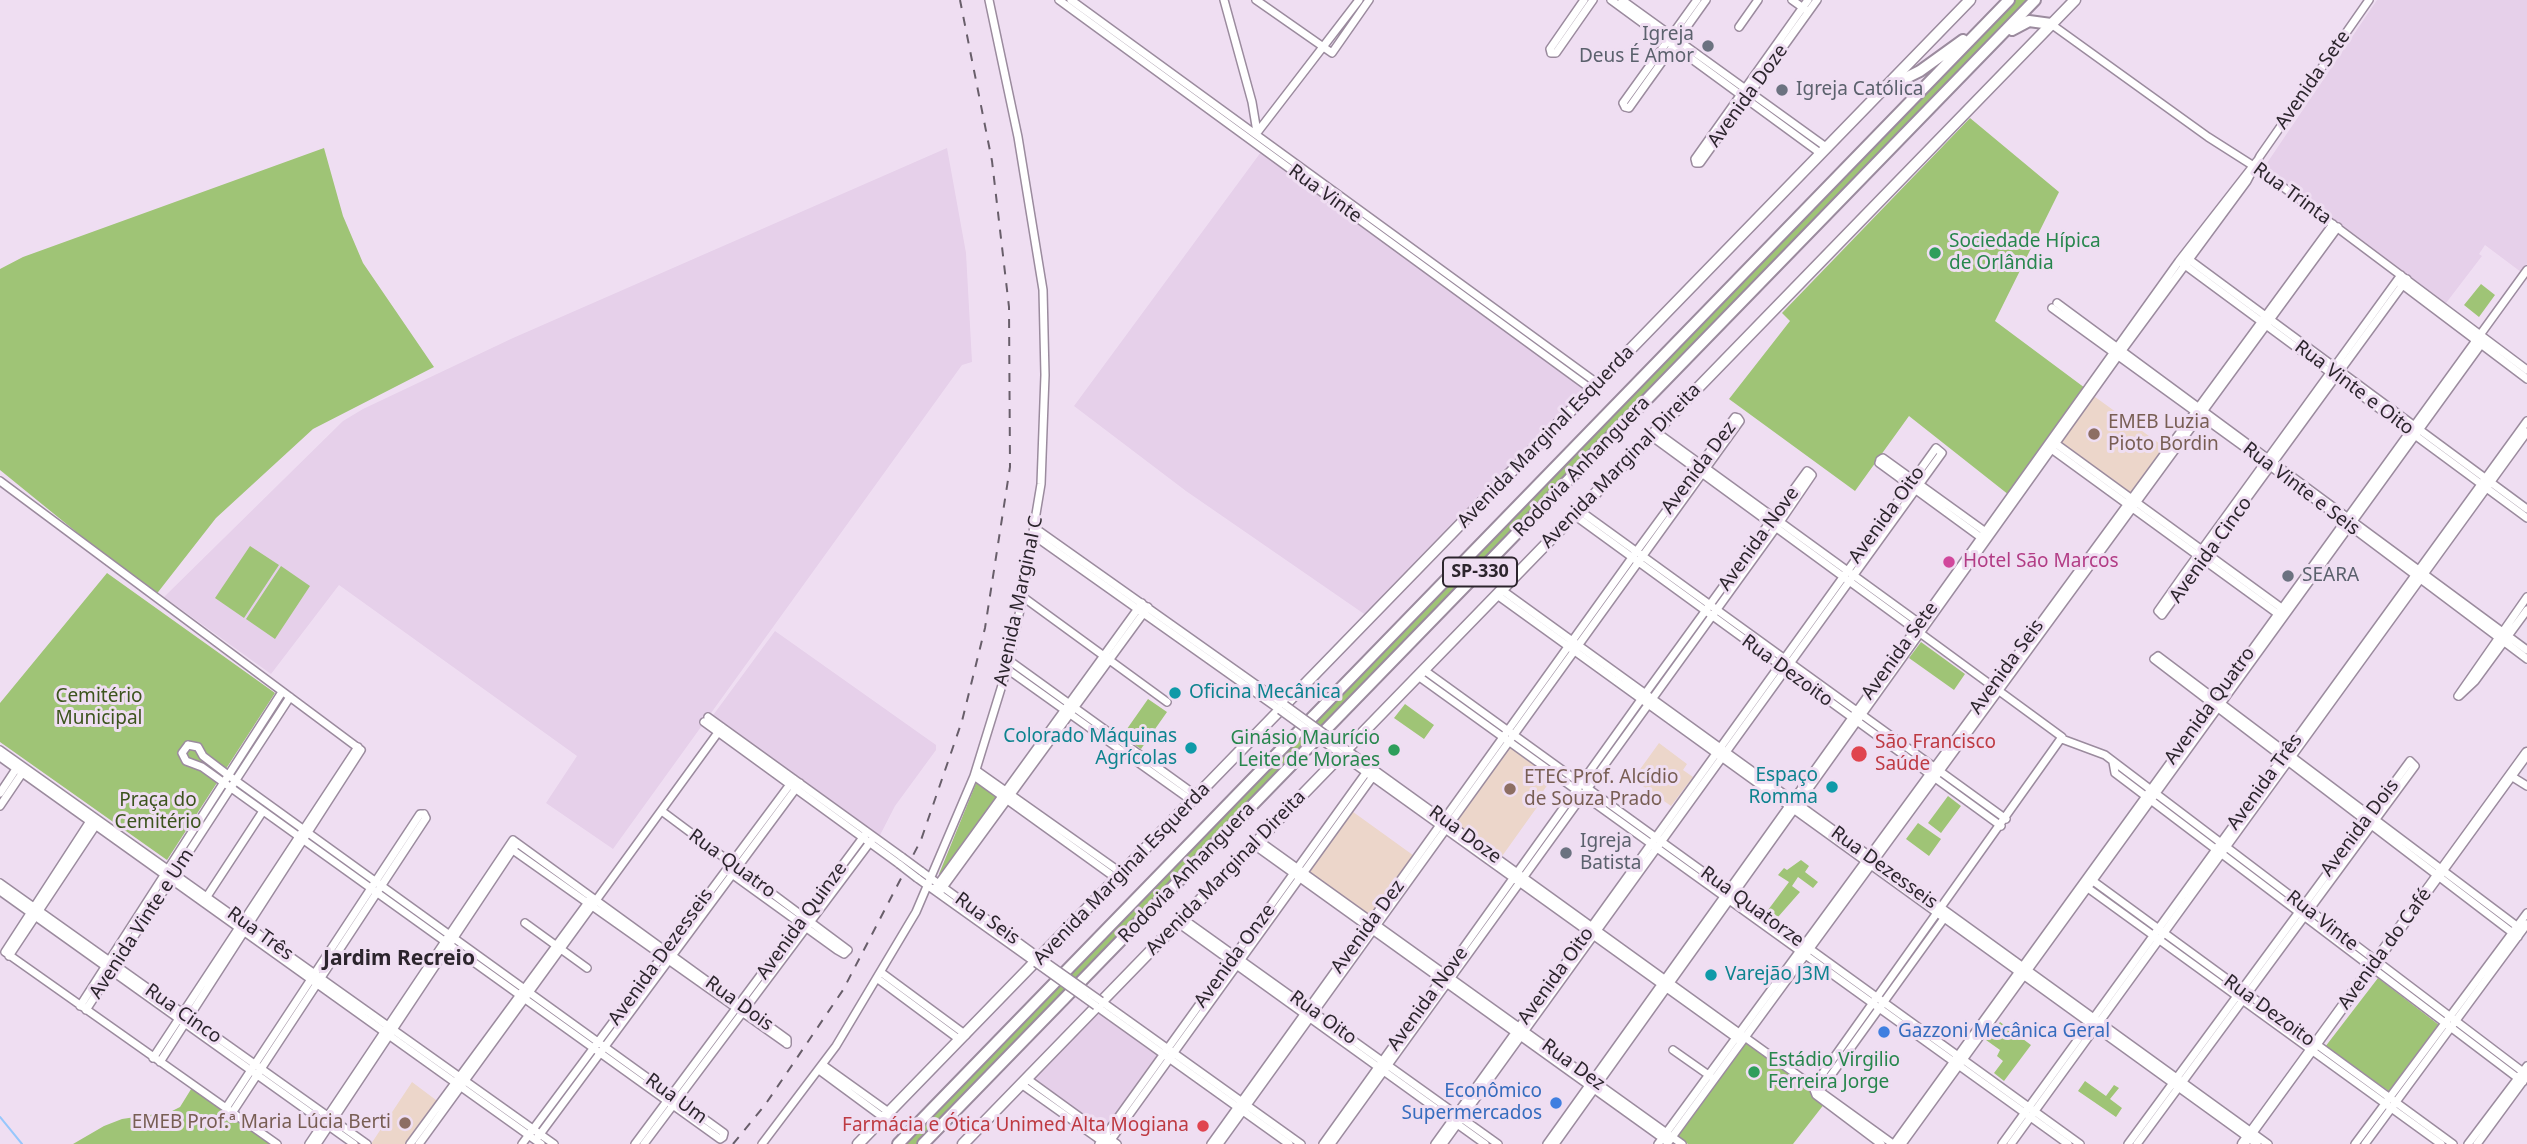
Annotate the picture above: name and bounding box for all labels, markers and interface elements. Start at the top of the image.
place label: Igreja Deus É Amor [1579,24,1694,68]
street label: Avenida Sete [2271,26,2355,134]
marker: Igreja Deus É Amor [1700,38,1716,54]
street label: Avenida Doze [1703,40,1793,152]
place label: Igreja Católica [1796,79,1923,101]
marker: Igreja Católica [1774,82,1790,98]
street label: Rua Trinta [2249,158,2335,230]
street label: Rua Vinte [1284,160,1366,228]
place label: Sociedade Hípica de Orlândia [1949,231,2101,275]
marker: Sociedade Hípica de Orlândia [1927,245,1943,261]
street label: Rua Vinte e Oito [2290,336,2418,440]
street label: Avenida Marginal Esquerda [1453,341,1639,533]
street label: Avenida Marginal Direita [1536,379,1706,553]
street label: Rodovia Anhanguera [1509,392,1655,542]
place label: EMEB Luzia Pioto Bordin [2108,412,2219,456]
street label: Avenida Dez [1657,417,1741,519]
marker: EMEB Luzia Pioto Bordin [2086,426,2102,442]
street label: Rua Vinte e Seis [2238,438,2364,540]
street label: Avenida Oito [1844,462,1930,568]
street label: Avenida Nove [1714,483,1804,595]
street label: Avenida Cinco [2165,492,2257,608]
street label: Avenida Marginal C [990,514,1048,688]
place label: Hotel São Marcos [1963,551,2119,573]
marker: Hotel São Marcos [1941,554,1957,570]
road number: SP-330 [1443,558,1517,586]
place label: SEARA [2302,565,2359,587]
marker: SEARA [2280,568,2296,584]
street label: Avenida Sete [1857,598,1943,704]
street label: Avenida Seis [1965,615,2049,719]
street label: Rua Dezoito [1737,630,1837,712]
street label: Avenida Quatro [2160,643,2260,769]
place label: Oficina Mecânica [1189,682,1341,704]
marker: Oficina Mecânica [1167,685,1183,701]
park label: Cemitério Municipal [55,686,143,730]
place label: Colorado Máquinas Agrícolas [1003,726,1177,770]
place label: Ginásio Maurício Leite de Moraes [1231,728,1380,772]
street label: Avenida Três [2222,729,2308,835]
place label: São Francisco Saúde [1875,732,1996,776]
marker: Colorado Máquinas Agrícolas [1183,740,1199,756]
marker: Ginásio Maurício Leite de Moraes [1386,742,1402,758]
marker: São Francisco Saúde [1849,744,1869,764]
place label: Espaço Romma [1748,765,1818,809]
place label: ETEC Prof. Alcídio de Souza Prado [1524,767,1678,811]
street label: Avenida Dois [2316,775,2404,881]
street label: Avenida Marginal Esquerda [1029,778,1215,970]
marker: Espaço Romma [1824,779,1840,795]
marker: ETEC Prof. Alcídio de Souza Prado [1502,781,1518,797]
street label: Avenida Marginal Direita [1141,786,1311,960]
park label: Praça do Cemitério [114,790,202,834]
street label: Rodovia Anhanguera [1114,798,1260,948]
street label: Rua Doze [1424,801,1506,869]
street label: Rua Dezesseis [1826,822,1942,914]
street label: Rua Quatro [684,825,780,903]
place label: Igreja Batista [1580,831,1641,875]
street label: Avenida Vinte e Um [85,845,199,1003]
marker: Igreja Batista [1558,845,1574,861]
street label: Avenida Quinze [752,858,852,984]
street label: Rua Quatorze [1696,862,1808,952]
street label: Avenida Dez [1327,876,1409,978]
street label: Avenida Dezesseis [604,884,718,1030]
street label: Avenida do Café [2333,884,2437,1014]
street label: Rua Vinte [2282,886,2362,956]
street label: Rua Seis [950,888,1024,950]
street label: Avenida Onze [1190,900,1280,1012]
street label: Rua Três [223,902,297,966]
street label: Avenida Oito [1513,923,1599,1029]
street label: Avenida Nove [1383,943,1473,1055]
district label: Jardim Recreio [323,946,475,972]
place label: Varejão J3M [1725,964,1830,986]
marker: Varejão J3M [1703,967,1719,983]
street label: Rua Dezoito [2219,970,2319,1052]
street label: Rua Dois [701,972,777,1036]
street label: Rua Cinco [140,979,226,1049]
street label: Rua Oito [1285,986,1361,1050]
place label: Gazzoni Mecânica Geral [1898,1021,2110,1043]
marker: Gazzoni Mecânica Geral [1876,1024,1892,1040]
street label: Rua Dez [1537,1034,1609,1096]
place label: Estádio Virgilio Ferreira Jorge [1768,1050,1900,1094]
marker: Estádio Virgilio Ferreira Jorge [1746,1064,1762,1080]
street label: Rua Um [641,1069,711,1129]
place label: Econômico Supermercados [1402,1081,1542,1125]
marker: Econômico Supermercados [1548,1095,1564,1111]
place label: EMEB Prof.ª Maria Lúcia Berti [132,1112,391,1134]
marker: EMEB Prof.ª Maria Lúcia Berti [397,1115,413,1131]
place label: Farmácia e Ótica Unimed Alta Mogiana [842,1115,1189,1137]
marker: Farmácia e Ótica Unimed Alta Mogiana [1195,1118,1211,1134]

